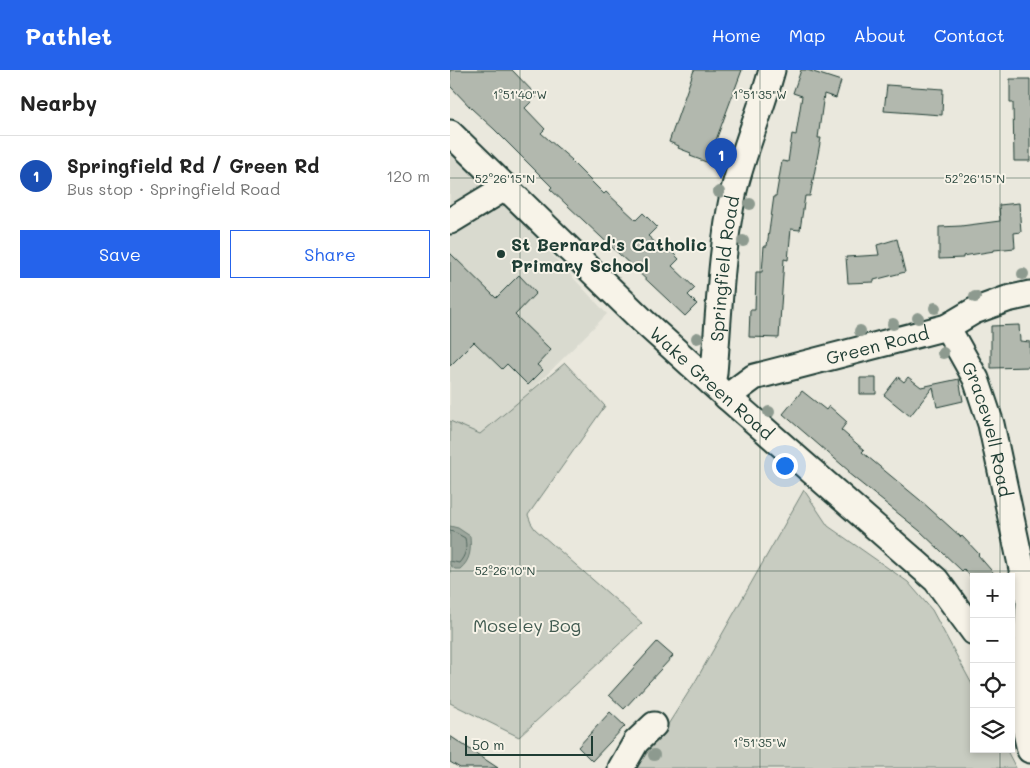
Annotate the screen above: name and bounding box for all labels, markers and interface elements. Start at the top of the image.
text: Pathlet [25,20,112,51]
text: Home [712,23,761,47]
text: Map [789,23,825,47]
text: About [853,23,906,47]
text: Contact [934,23,1005,47]
text: 1°51'40"W [493,86,547,102]
text: 1°51'35"W [733,86,787,102]
text: Nearby [20,89,97,116]
pin: 1 [705,138,737,179]
text: Springfield Rd / Green Rd [67,153,319,178]
text: 1 [32,165,40,186]
text: 120 m [386,165,430,186]
text: 52°26'15"N [475,170,535,186]
text: 52°26'15"N [945,170,1005,186]
text: Bus stop · Springfield Road [67,178,280,199]
street label: Springfield Road [704,194,744,342]
button: Save [20,230,220,278]
button: Share [230,230,430,278]
place label: St Bernard's Catholic Primary School [511,232,707,277]
marker: St Bernard's Catholic Primary School [495,248,507,260]
street label: Green Road [823,320,931,370]
street label: Wake Green Road [645,321,779,445]
street label: Gracewell Road [956,357,1018,499]
your location [772,453,798,479]
text: 52°26'10"N [475,562,535,578]
map controls [970,573,1015,753]
button: + [970,573,1015,618]
park label: Moseley Bog [473,613,581,637]
button: − [970,618,1015,663]
button: locate [970,663,1015,708]
button: layers [970,708,1015,753]
scale bar [465,733,592,756]
text: 1°51'35"W [733,734,787,750]
text: 50 m [472,735,504,754]

